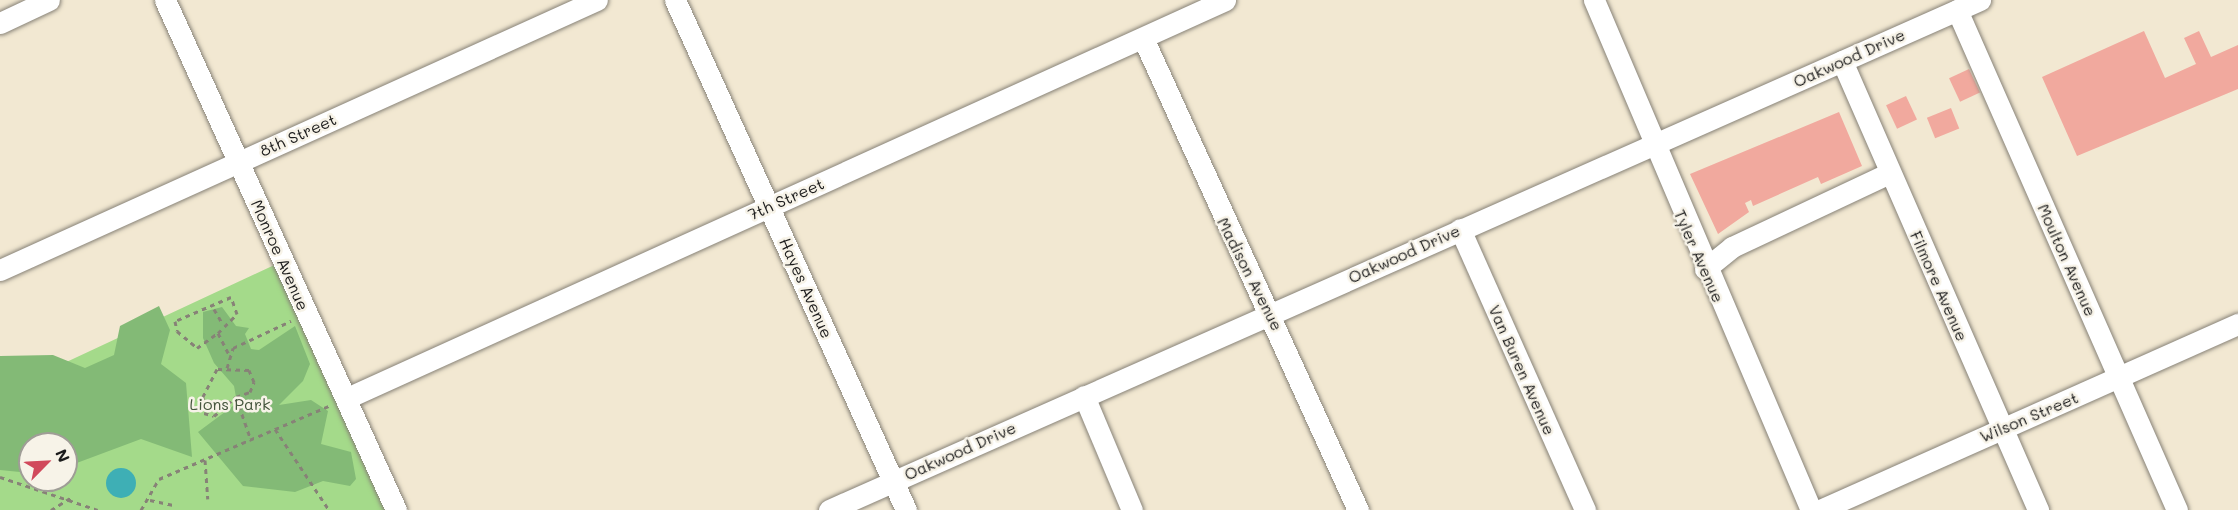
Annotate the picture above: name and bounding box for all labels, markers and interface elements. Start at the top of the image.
street label: Oakwood Drive [1790,25,1908,91]
street label: 8th Street [257,110,339,160]
street label: 7th Street [745,174,827,224]
street label: Monroe Avenue [247,197,313,313]
street label: Moulton Avenue [2034,201,2100,319]
street label: Tyler Avenue [1670,207,1728,305]
street label: Madison Avenue [1213,214,1287,334]
street label: Oakwood Drive [1345,221,1463,287]
street label: Filmore Avenue [1906,228,1972,344]
street label: Hayes Avenue [775,235,837,341]
street label: Van Buren Avenue [1485,302,1559,438]
street label: Wilson Street [1977,388,2081,446]
park label: Lions Park [190,394,270,414]
street label: Oakwood Drive [901,418,1019,484]
north arrow [18,432,78,492]
text: N [51,445,75,465]

